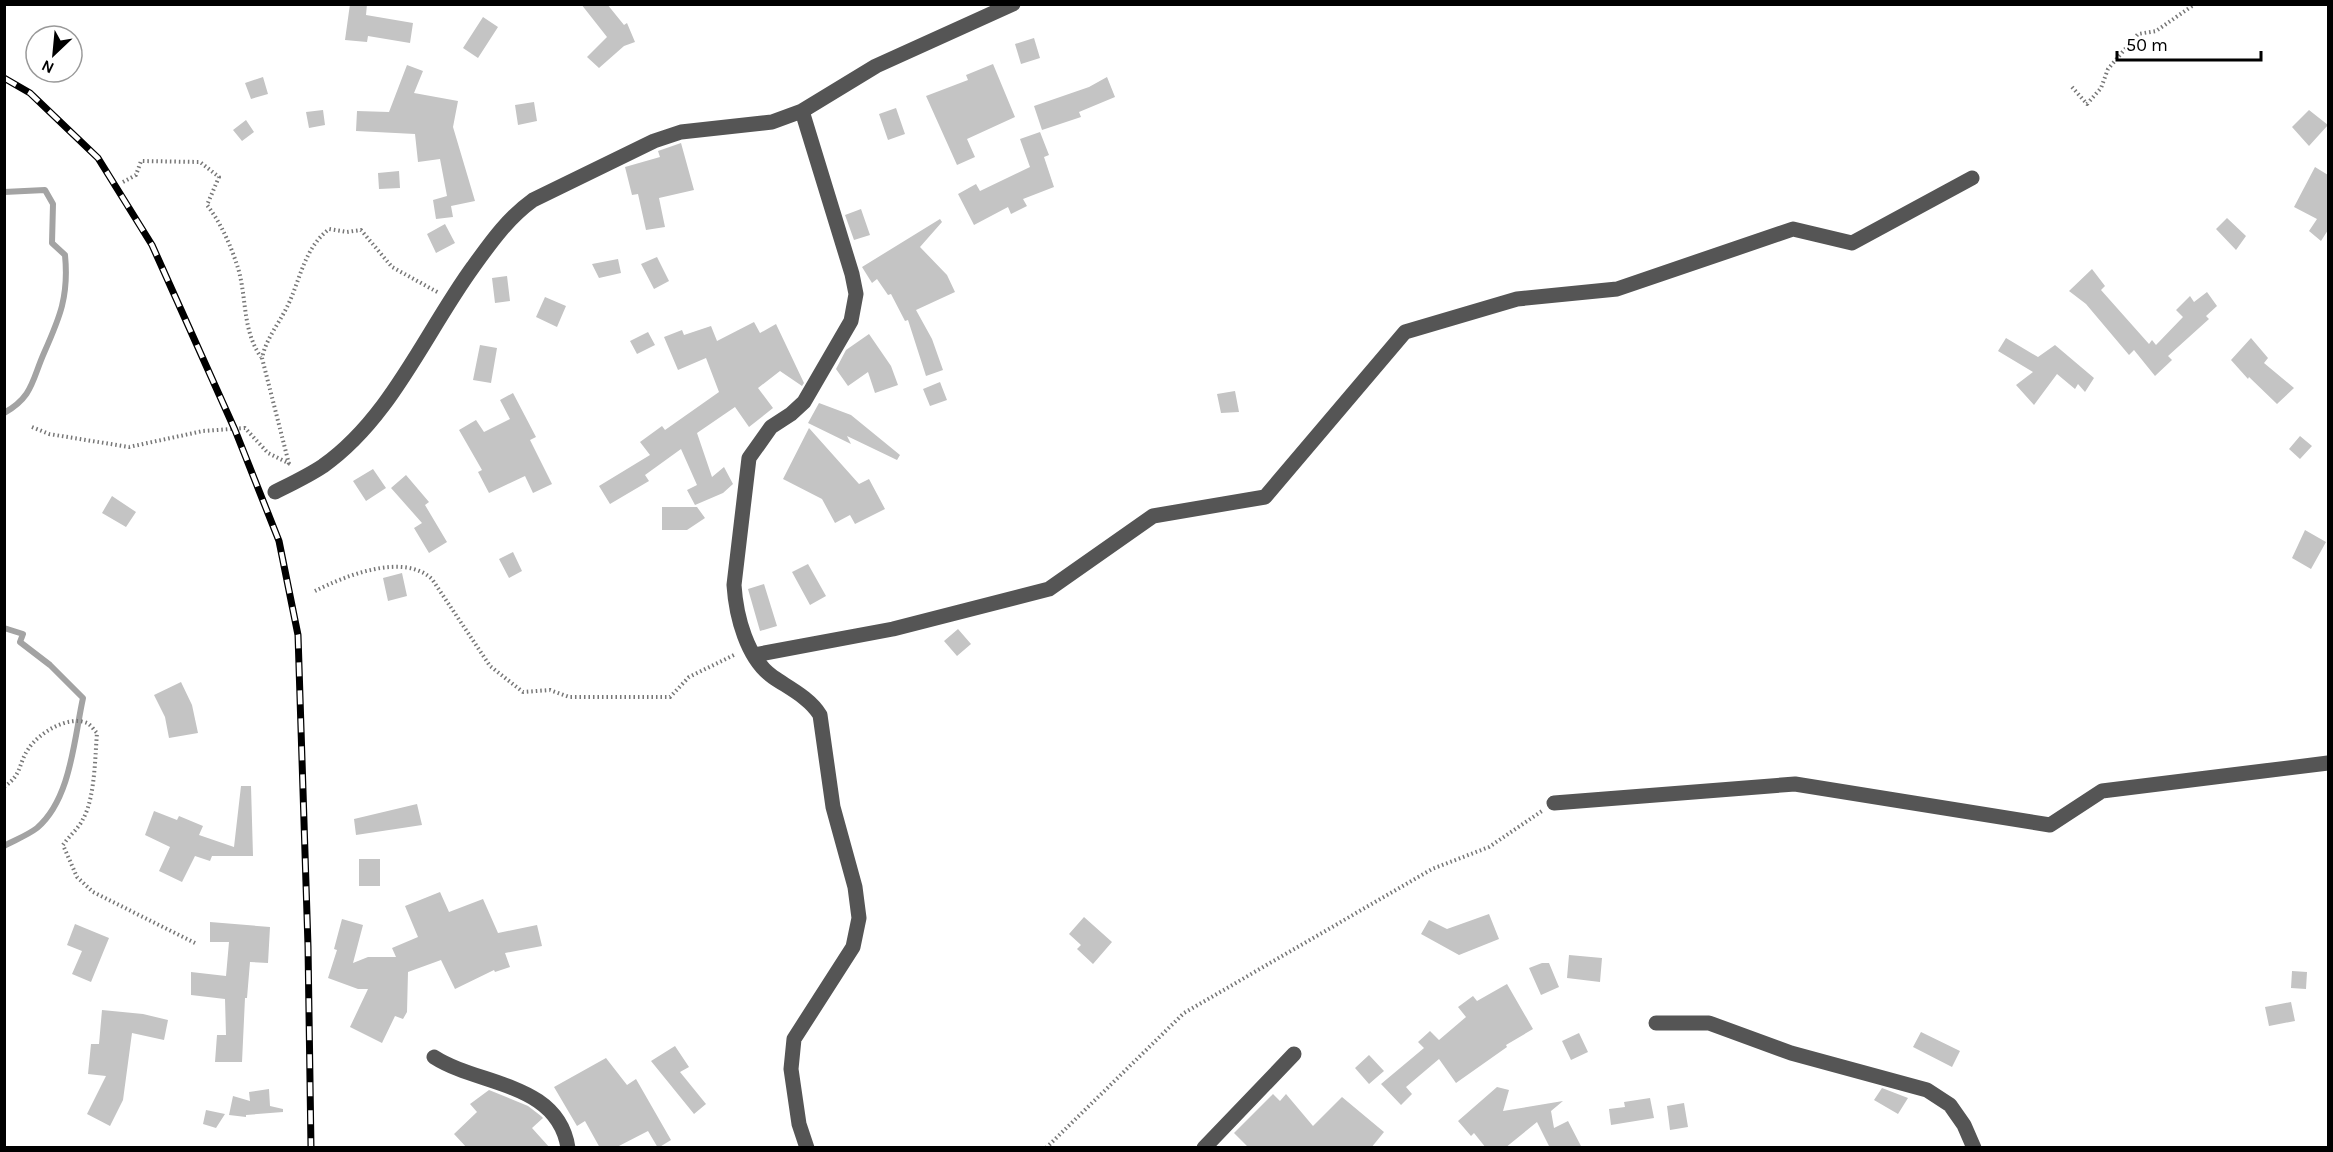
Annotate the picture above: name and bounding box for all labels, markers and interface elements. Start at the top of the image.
north arrow [24,24,84,84]
scale bar [2117,24,2261,62]
text: 50 m [2126,34,2168,56]
text: N [38,56,57,78]

